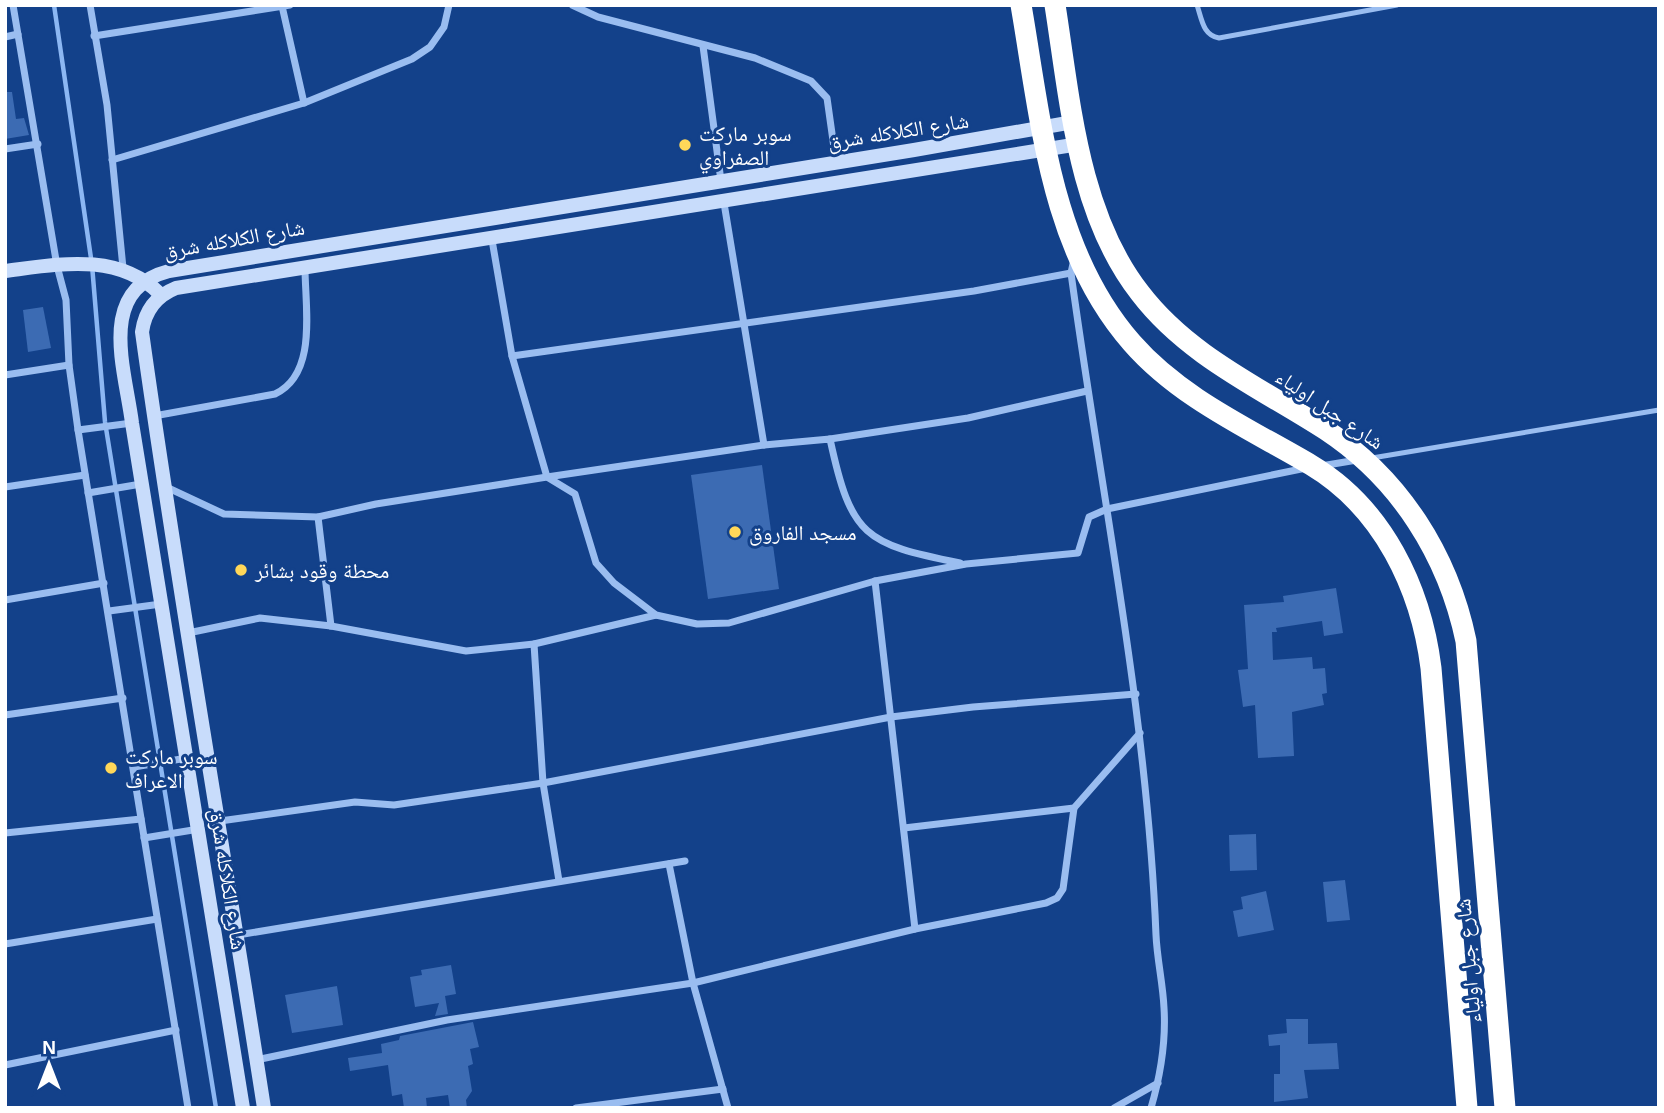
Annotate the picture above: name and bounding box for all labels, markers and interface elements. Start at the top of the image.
street label: شارع الكلاكله شرق [826,108,971,155]
place label: سوبر ماركت الصفراوي [699,122,792,174]
marker: سوبر ماركت الصفراوي [677,137,693,153]
street label: شارع الكلاكله شرق [162,215,307,265]
street label: شارع جبل اولياء [1271,365,1388,455]
place label: مسجد الفاروق [749,521,857,546]
marker: مسجد الفاروق [727,524,743,540]
place label: محطة وقود بشائر [254,559,389,582]
marker: محطة وقود بشائر [233,562,249,578]
place label: سوبر ماركت الاعراف [125,745,218,792]
marker: سوبر ماركت الاعراف [103,760,119,776]
street label: شارع الكلاكله شرق [204,807,251,952]
street label: شارع جبل اولياء [1451,898,1487,1024]
north arrow [14,1029,84,1099]
text: N [42,1037,56,1058]

